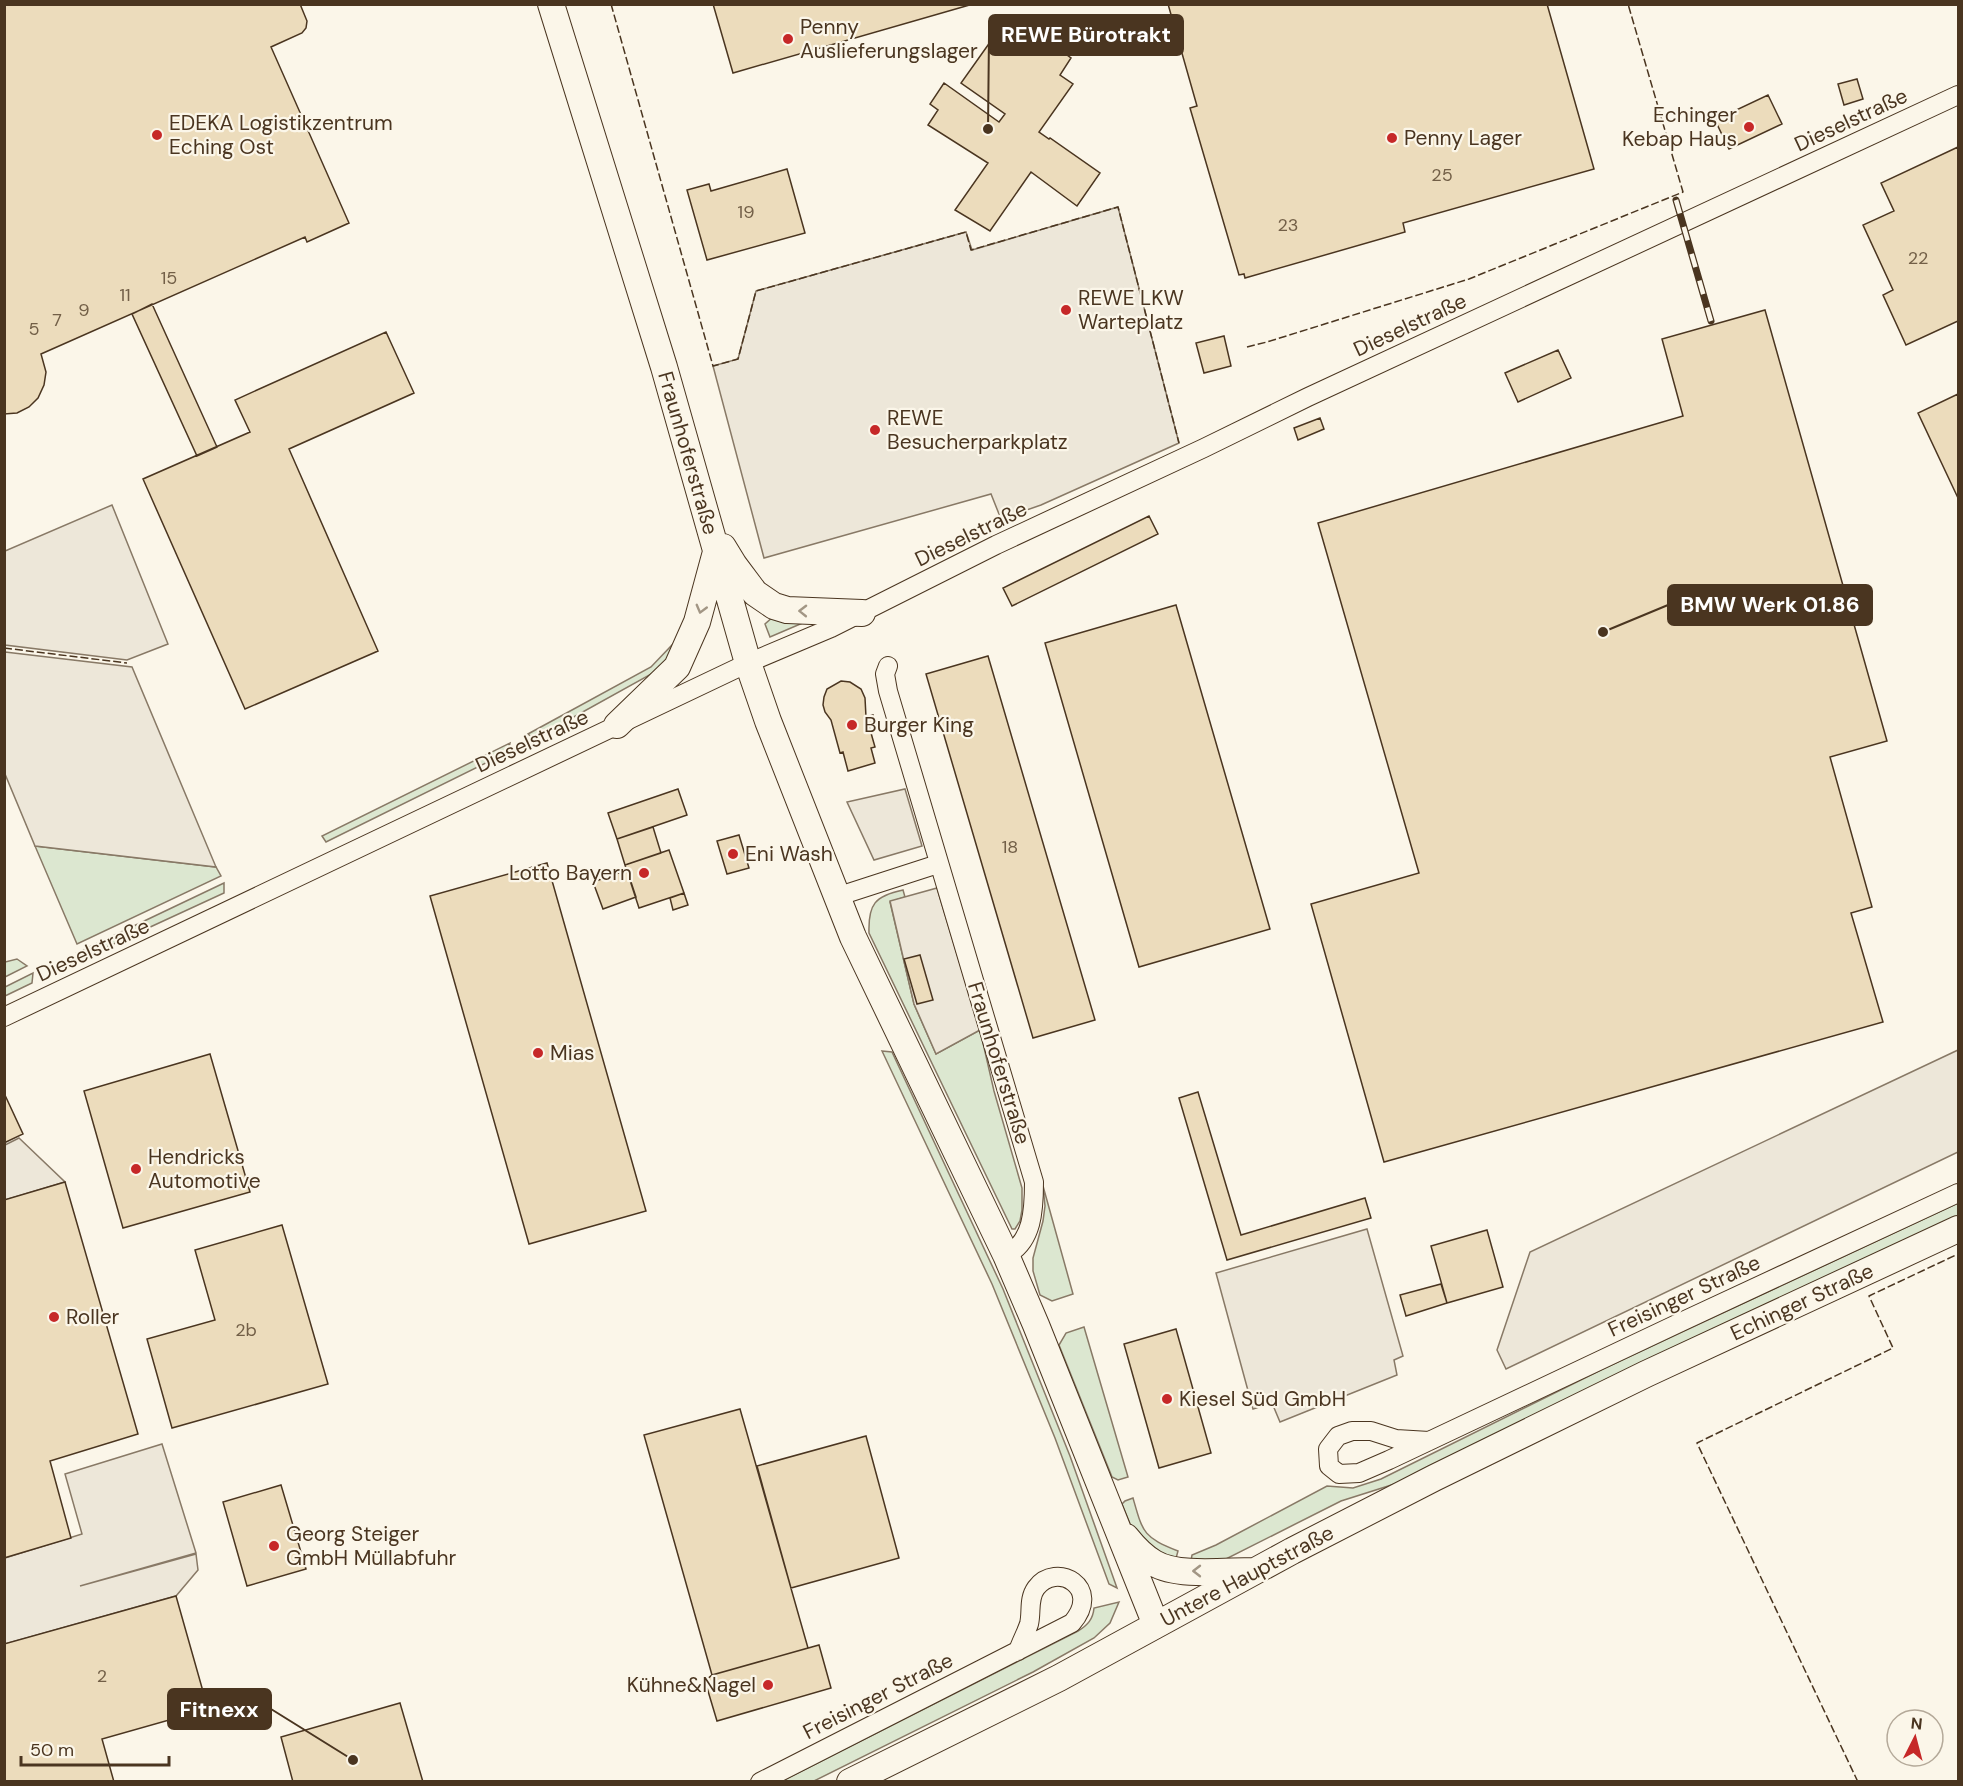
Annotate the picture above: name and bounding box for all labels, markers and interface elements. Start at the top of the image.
place label: Penny Auslieferungslager [800,13,978,65]
callout: REWE Bürotrakt [989,15,1183,55]
text: REWE Bürotrakt [1001,20,1171,49]
marker: Penny Auslieferungslager [781,32,795,46]
street label: Dieselstraße [1790,82,1912,158]
place label: Echinger Kebap Haus [1622,101,1737,153]
place label: EDEKA Logistikzentrum Eching Ost [169,109,393,161]
marker: Echinger Kebap Haus [1742,120,1756,134]
place label: Penny Lager [1404,124,1522,152]
marker: EDEKA Logistikzentrum Eching Ost [150,128,164,142]
marker: Penny Lager [1385,131,1399,145]
house number: 25 [1431,163,1453,187]
house number: 19 [738,200,754,224]
house number: 23 [1277,213,1299,237]
house number: 22 [1908,246,1928,270]
house number: 15 [161,266,177,290]
house number: 11 [119,283,131,307]
place label: REWE LKW Warteplatz [1078,284,1184,336]
street label: Dieselstraße [1349,287,1471,363]
house number: 9 [78,298,90,322]
marker: REWE LKW Warteplatz [1059,303,1073,317]
house number: 7 [52,308,62,332]
house number: 5 [29,317,39,341]
street label: Fraunhoferstraße [651,368,725,538]
place label: REWE Besucherparkplatz [887,404,1068,456]
marker: REWE Besucherparkplatz [868,423,882,437]
street label: Dieselstraße [910,495,1032,573]
callout: BMW Werk 01.86 [1668,585,1872,625]
text: BMW Werk 01.86 [1680,590,1860,619]
one-way arrow [696,603,708,614]
one-way arrow [799,604,808,617]
street label: Dieselstraße [471,703,593,779]
place label: Burger King [864,711,974,739]
marker: Burger King [845,718,859,732]
house number: 18 [1002,835,1018,859]
place label: Eni Wash [745,840,833,868]
marker: Eni Wash [726,847,740,861]
place label: Lotto Bayern [509,859,632,887]
marker: Lotto Bayern [637,866,651,880]
street label: Dieselstraße [32,912,154,988]
street label: Fraunhoferstraße [961,978,1037,1148]
place label: Mias [550,1039,595,1067]
marker: Mias [531,1046,545,1060]
place label: Hendricks Automotive [148,1143,261,1195]
marker: Hendricks Automotive [129,1162,143,1176]
street label: Freisinger Straße [1603,1248,1765,1344]
street label: Echinger Straße [1726,1257,1878,1347]
place label: Roller [66,1303,120,1331]
marker: Roller [47,1310,61,1324]
house number: 2b [235,1318,257,1342]
place label: Kiesel Süd GmbH [1179,1385,1346,1413]
marker: Kiesel Süd GmbH [1160,1392,1174,1406]
street label: Untere Hauptstraße [1156,1518,1339,1634]
place label: Georg Steiger GmbH Müllabfuhr [286,1520,457,1572]
marker: Georg Steiger GmbH Müllabfuhr [267,1539,281,1553]
one-way arrow [1192,1565,1201,1577]
street label: Freisinger Straße [798,1646,958,1746]
house number: 2 [97,1664,107,1688]
place label: Kühne&Nagel [627,1671,756,1699]
marker: Kühne&Nagel [761,1678,775,1692]
callout: Fitnexx [168,1689,271,1729]
text: Fitnexx [180,1695,259,1724]
north arrow [1885,1708,1945,1768]
text: N [1910,1713,1923,1735]
scale bar [21,1729,170,1767]
text: 50 m [30,1738,74,1762]

